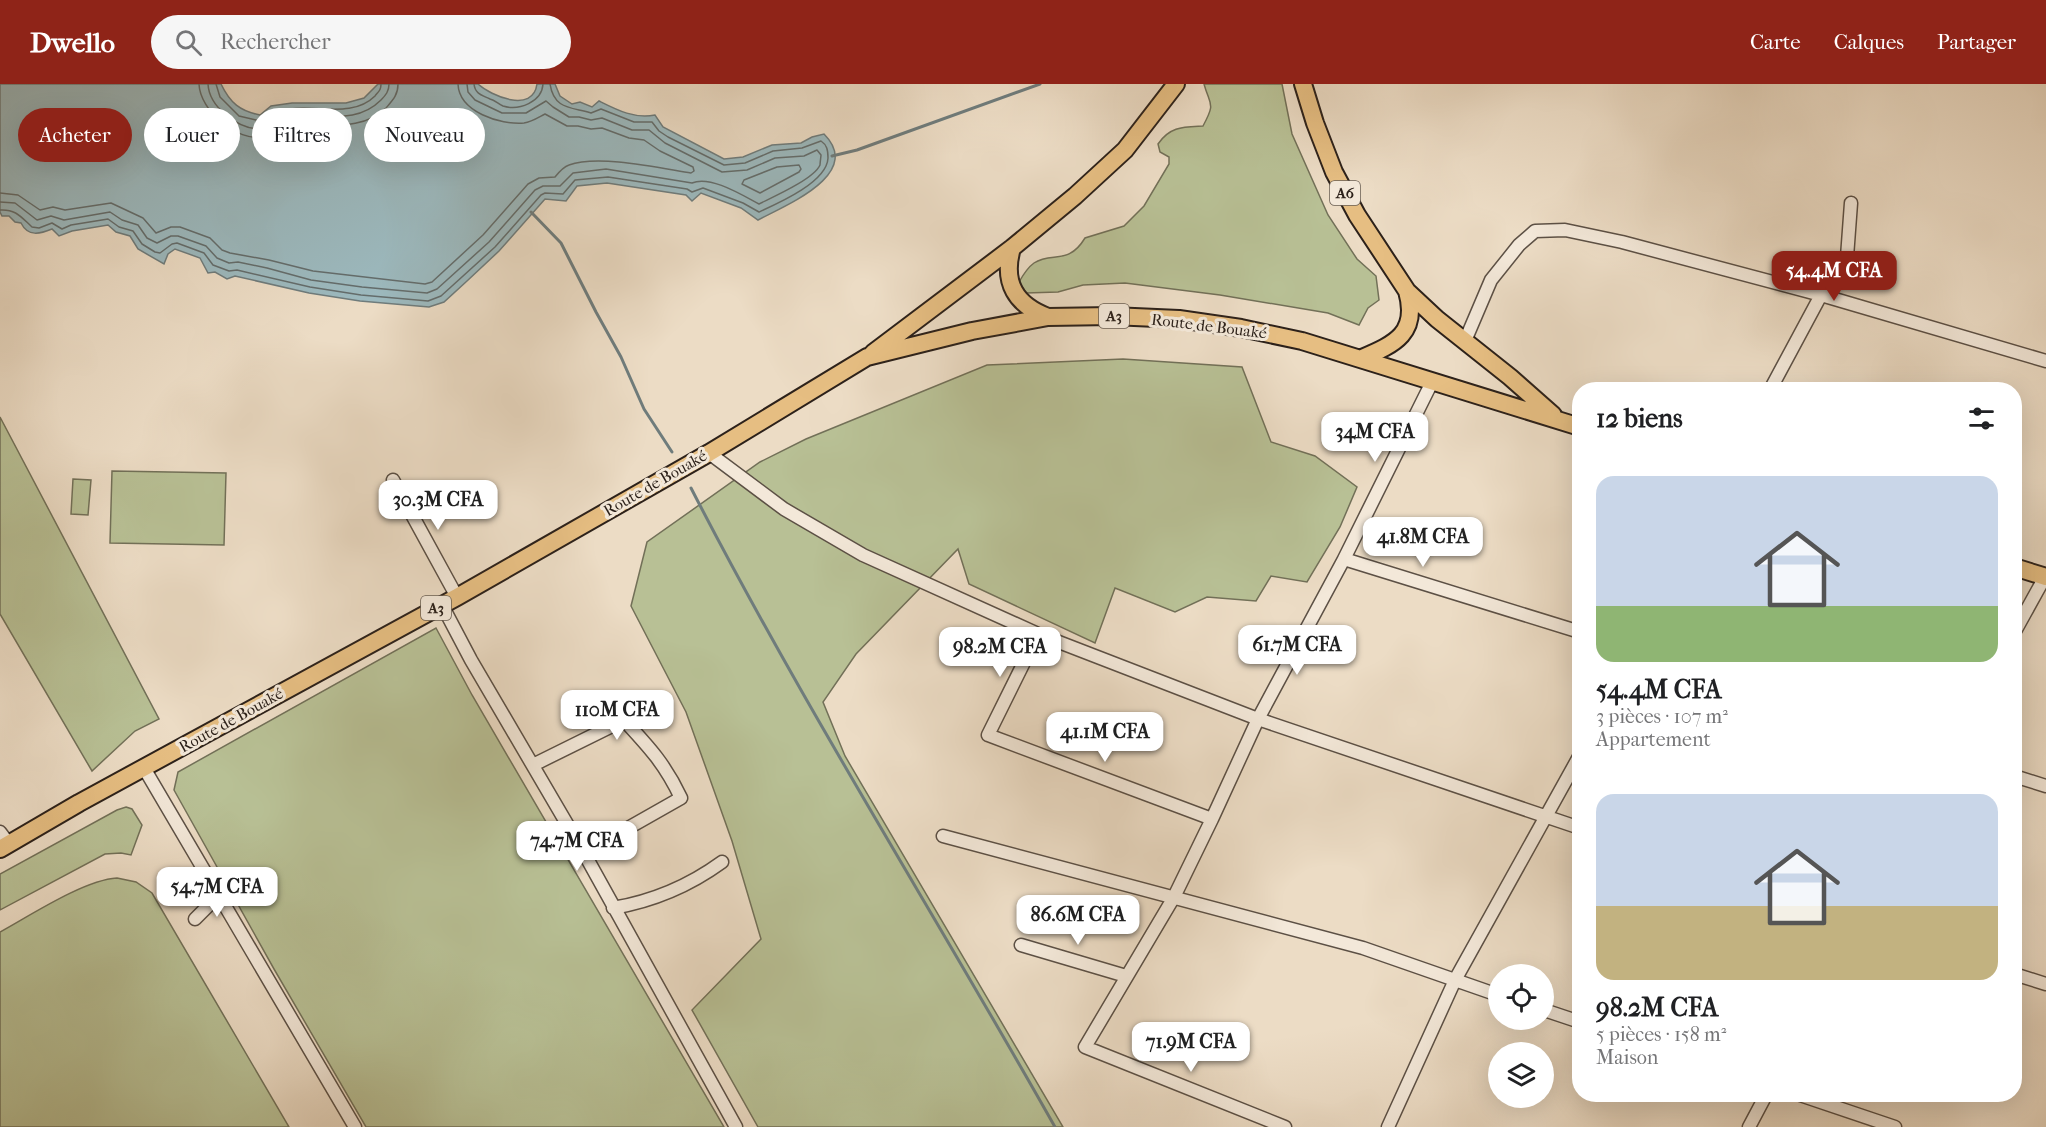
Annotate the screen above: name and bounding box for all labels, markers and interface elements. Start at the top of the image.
search box [151,15,571,69]
text: Dwello [30,26,115,59]
icon: search [172,26,205,59]
text: Rechercher [220,29,331,55]
text: Carte [1750,30,1801,54]
text: Calques [1834,30,1904,54]
text: Partager [1937,30,2016,54]
chip: Acheter [18,108,132,162]
chip: Louer [144,108,240,162]
chip: Filtres [252,108,352,162]
chip: Nouveau [364,108,485,162]
road number: A6 [1330,181,1360,205]
pin: 54.4M CFA [1765,251,1903,302]
text: 54.4M CFA [1786,259,1882,282]
road number: A3 [1099,304,1129,328]
street label: Route de Bouaké [1150,309,1268,343]
icon: filters [1965,402,1998,435]
text: 12 biens [1596,403,1683,434]
pin: 34M CFA [1320,412,1430,463]
text: 34M CFA [1335,420,1415,443]
street label: Route de Bouaké [600,446,710,520]
pin: 30.3M CFA [369,480,507,531]
text: 30.3M CFA [393,488,483,511]
icon: home [1743,515,1851,623]
pin: 41.8M CFA [1354,517,1492,568]
text: 41.8M CFA [1377,525,1469,548]
road number: A3 [421,596,451,620]
pin: 61.7M CFA [1228,625,1366,676]
pin: 98.2M CFA [931,627,1069,678]
text: 61.7M CFA [1252,633,1342,656]
text: 98.2M CFA [953,635,1047,658]
text: 54.4M CFA [1596,674,1722,705]
street label: Route de Bouaké [176,683,286,756]
pin: 110M CFA [555,690,679,741]
text: 110M CFA [575,698,659,721]
text: 3 pièces · 107 m² [1596,705,1728,728]
pin: 41.1M CFA [1036,712,1174,763]
text: 41.1M CFA [1060,720,1150,743]
text: Appartement [1596,728,1711,751]
pin: 74.7M CFA [508,821,646,872]
text: 74.7M CFA [530,829,624,852]
icon: home [1743,833,1851,941]
pin: 54.7M CFA [148,867,286,918]
text: 54.7M CFA [171,875,263,898]
pin: 86.6M CFA [1009,895,1147,946]
text: 86.6M CFA [1031,903,1125,926]
map controls [1488,964,1554,1108]
button: locate [1488,964,1554,1030]
text: 98.2M CFA [1596,992,1718,1023]
pin: 71.9M CFA [1122,1022,1260,1073]
text: 5 pièces · 158 m² [1596,1023,1726,1046]
text: 71.9M CFA [1146,1030,1236,1053]
button: layers [1488,1042,1554,1108]
text: Maison [1596,1046,1658,1069]

